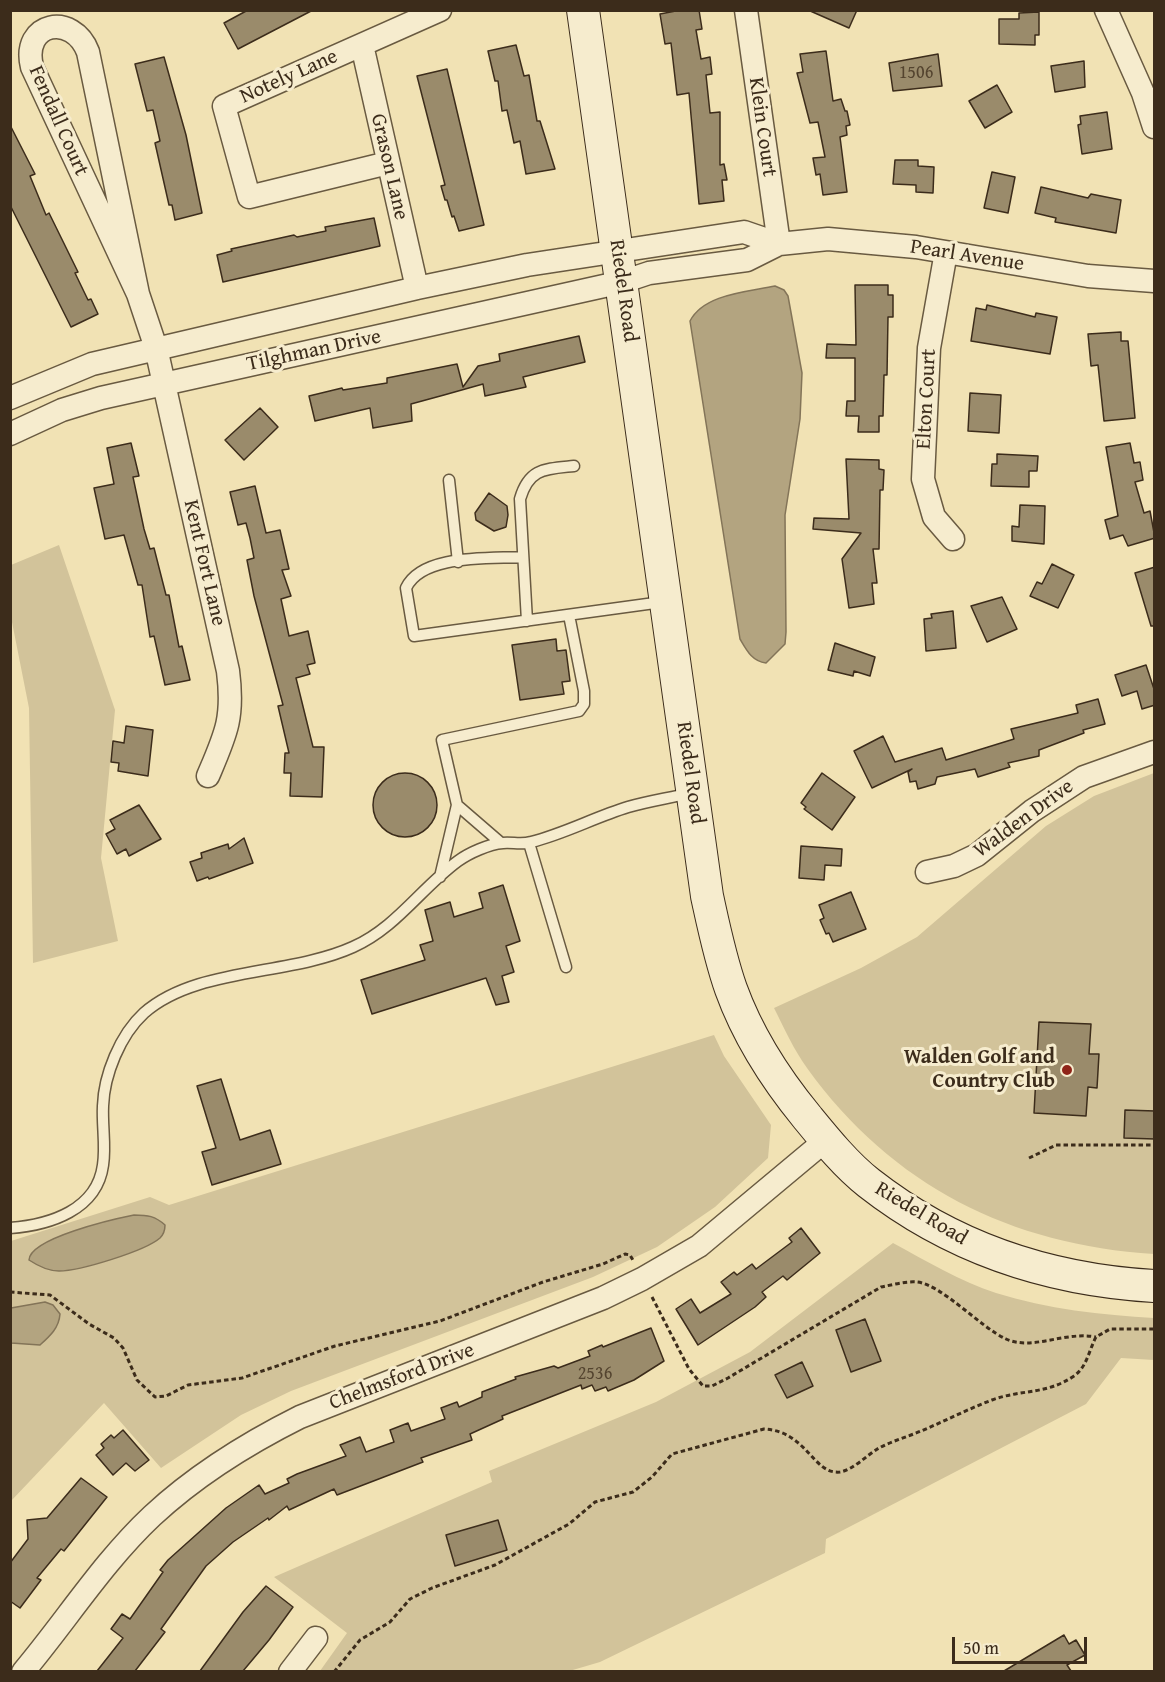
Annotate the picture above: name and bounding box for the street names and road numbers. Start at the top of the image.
street label: Notely Lane [236,44,342,110]
street label: Fendall Court [22,62,94,180]
street label: Klein Court [743,76,781,178]
street label: Grason Lane [365,112,413,222]
street label: Pearl Avenue [908,235,1026,277]
street label: Riedel Road [603,238,643,344]
street label: Tilghman Drive [245,324,383,378]
street label: Elton Court [912,348,942,450]
street label: Kent Fort Lane [177,497,231,629]
street label: Riedel Road [670,720,710,826]
street label: Walden Drive [969,774,1079,864]
street label: Riedel Road [870,1177,972,1251]
street label: Chelmsford Drive [326,1338,478,1416]

